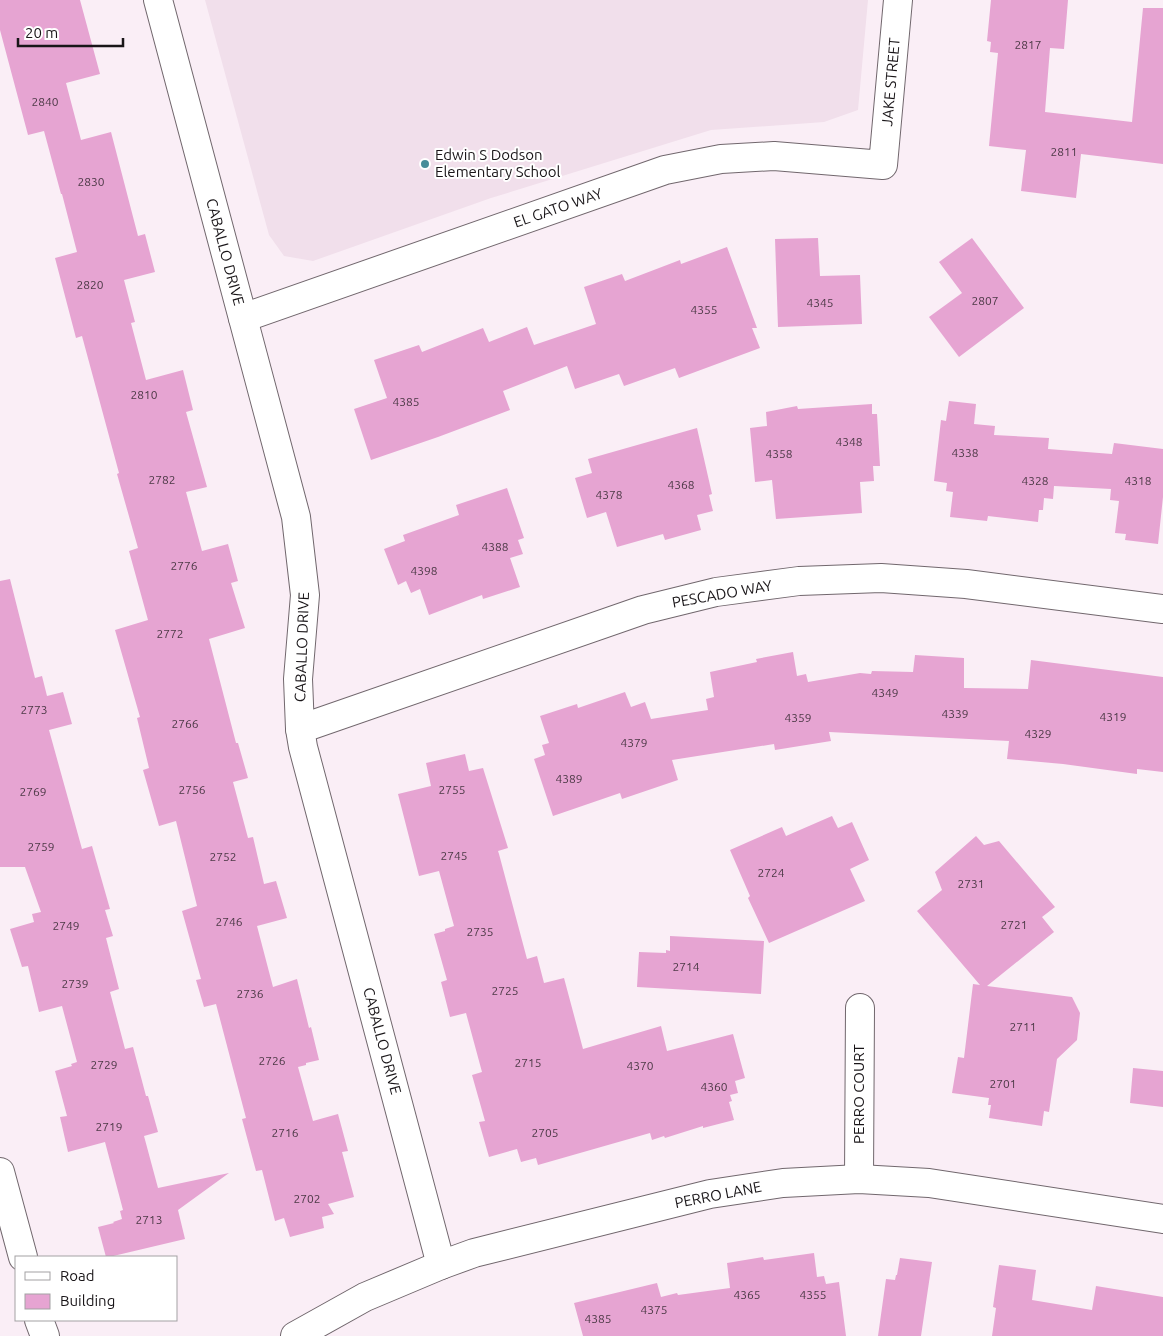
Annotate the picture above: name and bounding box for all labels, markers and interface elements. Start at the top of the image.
scale bar [18,15,122,47]
text: 20 m [25,24,58,41]
street label: JAKE STREET [878,36,903,127]
house number: 2817 [1014,38,1042,51]
house number: 2840 [31,95,59,108]
house number: 2811 [1050,145,1078,158]
place label: Edwin S Dodson Elementary School [435,146,561,180]
marker: Edwin S Dodson Elementary School [419,158,431,170]
house number: 2830 [77,175,105,188]
street label: EL GATO WAY [511,184,605,231]
street label: CABALLO DRIVE [203,196,248,307]
house number: 2820 [76,278,104,291]
house number: 2807 [971,294,999,307]
house number: 4345 [806,296,834,309]
house number: 4355 [690,303,718,316]
house number: 2810 [130,388,158,401]
house number: 4385 [392,395,420,408]
house number: 4348 [835,435,863,448]
house number: 4338 [951,446,979,459]
house number: 4358 [765,447,793,460]
house number: 2782 [148,473,176,486]
house number: 4328 [1021,474,1049,487]
house number: 4318 [1124,474,1152,487]
house number: 4368 [667,478,695,491]
house number: 4378 [595,488,623,501]
house number: 4388 [481,540,509,553]
house number: 2776 [170,559,198,572]
house number: 4398 [410,564,438,577]
street label: PESCADO WAY [671,576,774,611]
street label: CABALLO DRIVE [291,592,312,702]
house number: 2772 [156,627,184,640]
house number: 4349 [871,686,899,699]
house number: 2773 [20,703,48,716]
house number: 4339 [941,707,969,720]
house number: 4319 [1099,710,1127,723]
house number: 4359 [784,711,812,724]
house number: 2766 [171,717,199,730]
house number: 4329 [1024,727,1052,740]
house number: 4379 [620,736,648,749]
house number: 4389 [555,772,583,785]
house number: 2756 [178,783,206,796]
house number: 2755 [438,783,466,796]
house number: 2769 [19,785,47,798]
house number: 2759 [27,840,55,853]
house number: 2745 [440,849,468,862]
house number: 2752 [209,850,237,863]
house number: 2724 [757,866,785,879]
house number: 2731 [957,877,985,890]
house number: 2746 [215,915,243,928]
house number: 2721 [1000,918,1028,931]
house number: 2749 [52,919,80,932]
house number: 2735 [466,925,494,938]
house number: 2714 [672,960,700,973]
house number: 2739 [61,977,89,990]
house number: 2725 [491,984,519,997]
street label: CABALLO DRIVE [360,985,405,1096]
house number: 2736 [236,987,264,1000]
house number: 2711 [1009,1020,1037,1033]
street label: PERRO COURT [850,1043,867,1144]
house number: 2726 [258,1054,286,1067]
house number: 2715 [514,1056,542,1069]
house number: 2729 [90,1058,118,1071]
house number: 4370 [626,1059,654,1072]
house number: 2701 [989,1077,1017,1090]
house number: 4360 [700,1080,728,1093]
house number: 2719 [95,1120,123,1133]
house number: 2716 [271,1126,299,1139]
house number: 2705 [531,1126,559,1139]
street label: PERRO LANE [673,1178,763,1211]
house number: 2702 [293,1192,321,1205]
house number: 2713 [135,1213,163,1226]
legend [15,1256,178,1321]
text: Road [60,1267,95,1284]
house number: 4365 [733,1288,761,1301]
house number: 4355 [799,1288,827,1301]
text: Building [60,1292,115,1309]
house number: 4375 [640,1303,668,1316]
house number: 4385 [584,1312,612,1325]

